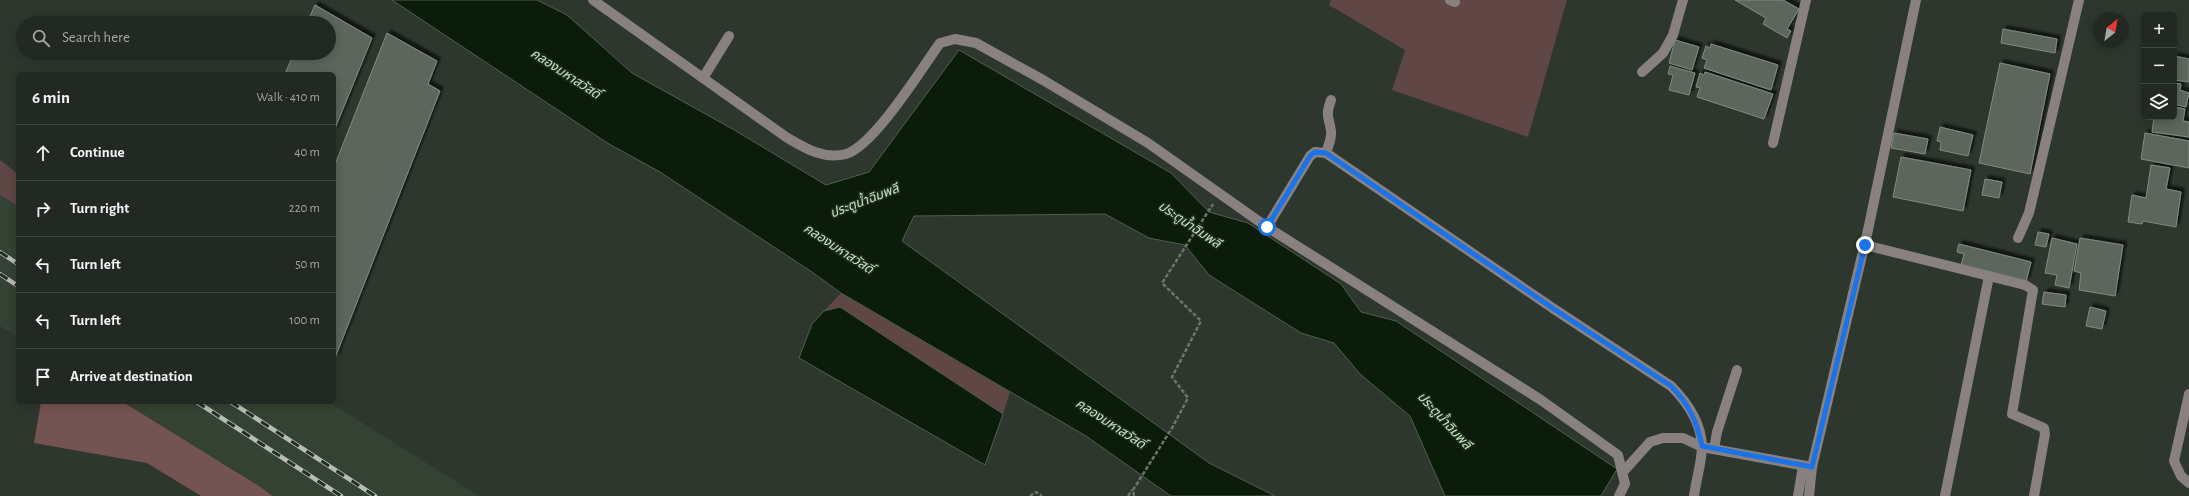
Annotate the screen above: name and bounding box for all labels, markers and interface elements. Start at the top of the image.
north arrow [2093,12,2129,48]
map controls [2141,12,2177,120]
button: + [2141,12,2177,48]
search box [16,16,336,60]
icon: search [30,27,52,49]
text: Search here [62,30,130,45]
water label: คลองมหาสวัสดิ์ [528,45,607,104]
button: − [2141,48,2177,84]
button: layers [2141,84,2177,120]
text: 6 min [32,89,70,106]
text: Walk · 410 m [257,91,320,104]
icon: ahead [32,142,54,164]
text: Continue [70,145,125,160]
text: 40 m [294,146,320,159]
water label: ประตูน้ำฉิมพลี [827,178,903,221]
water label: ประตูน้ำฉิมพลี [1155,196,1227,253]
icon: right [32,198,54,220]
text: Turn right [70,201,129,216]
text: 220 m [289,202,320,215]
route start [1258,218,1276,236]
water label: คลองมหาสวัสดิ์ [801,220,880,279]
route end [1856,236,1874,254]
icon: left [32,254,54,276]
text: Turn left [70,257,121,272]
text: 50 m [295,258,320,271]
icon: left [32,310,54,332]
text: Turn left [70,313,121,328]
text: 100 m [289,314,320,327]
icon: arrive [32,366,54,388]
text: Arrive at destination [70,369,193,384]
water label: ประตูน้ำฉิมพลี [1414,387,1478,454]
water label: คลองมหาสวัสดิ์ [1073,395,1152,454]

